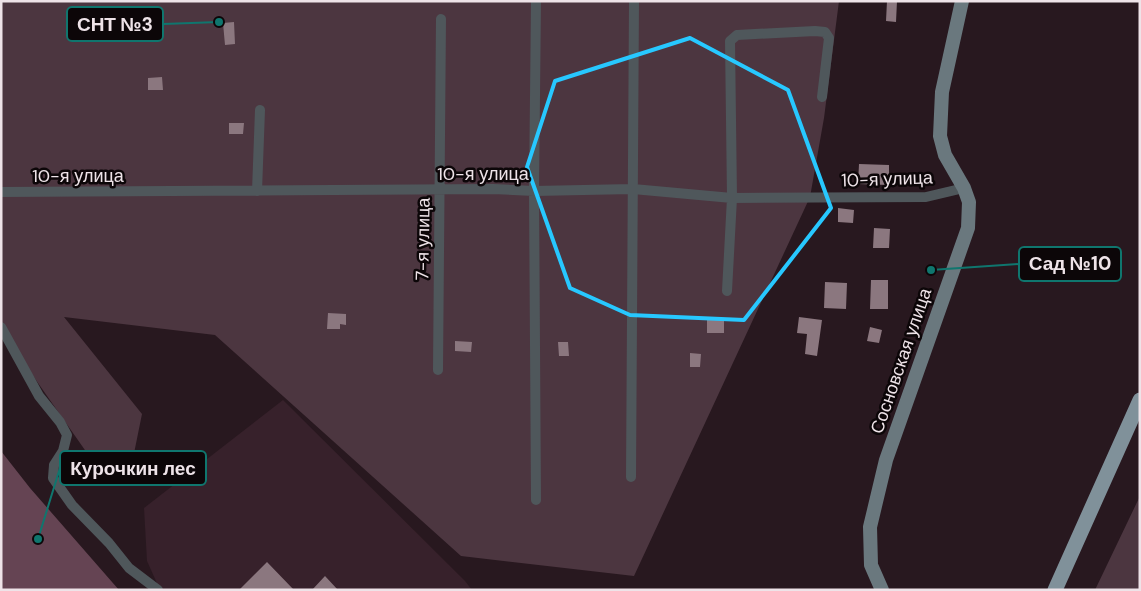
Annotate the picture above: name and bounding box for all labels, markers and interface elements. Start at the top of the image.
callout: СНТ №3 [67,7,163,41]
text: СНТ №3 [77,12,153,37]
street label: 10-я улица [437,162,530,186]
street label: 10-я улица [32,164,125,188]
street label: 10-я улица [841,165,934,193]
street label: 7-я улица [410,196,436,281]
callout: Сад №10 [1019,247,1121,281]
text: Сад №10 [1029,251,1111,276]
street label: Сосновская улица [865,284,938,437]
callout: Курочкин лес [60,451,206,485]
text: Курочкин лес [70,456,196,481]

